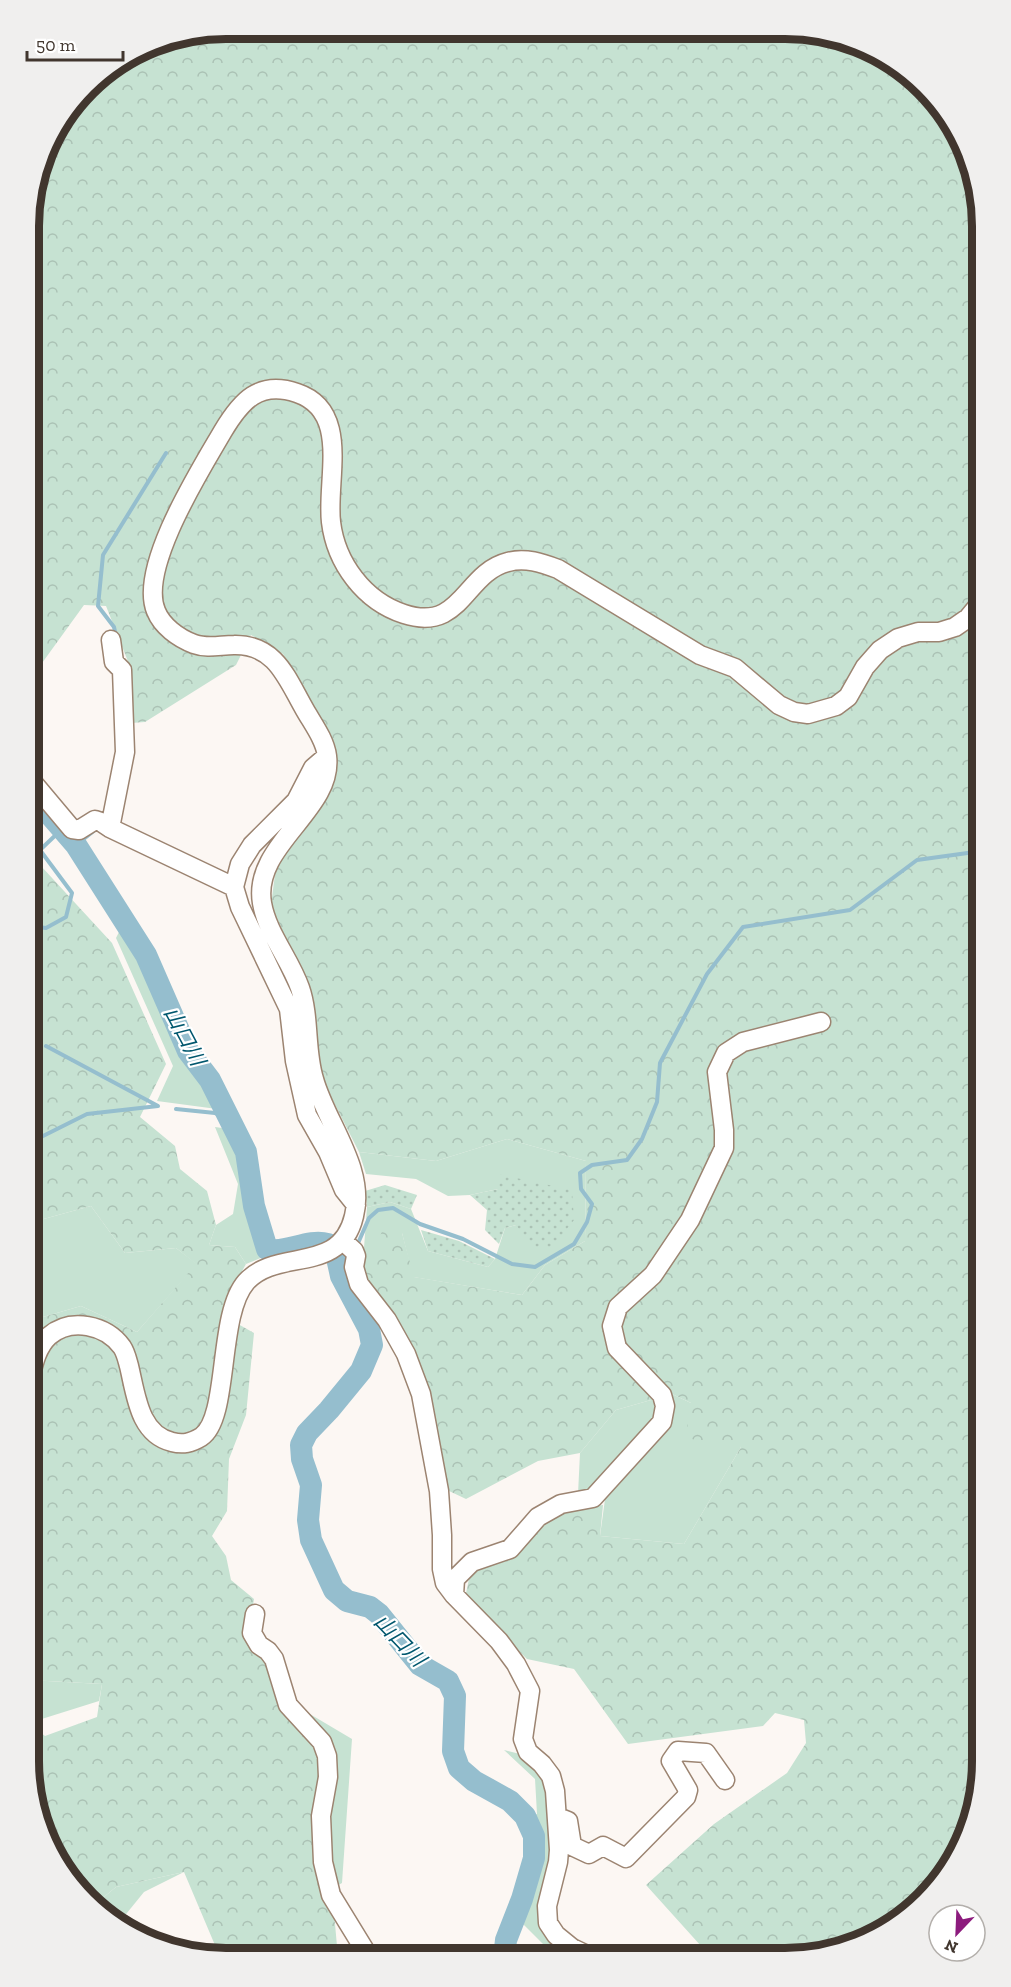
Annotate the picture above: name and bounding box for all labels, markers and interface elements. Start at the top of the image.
scale bar [27,24,123,62]
text: 50 m [36,34,76,56]
water label: 山口川 [159,1002,212,1071]
water label: 山口川 [369,1609,432,1673]
north arrow [927,1903,987,1963]
text: N [942,1935,961,1957]

